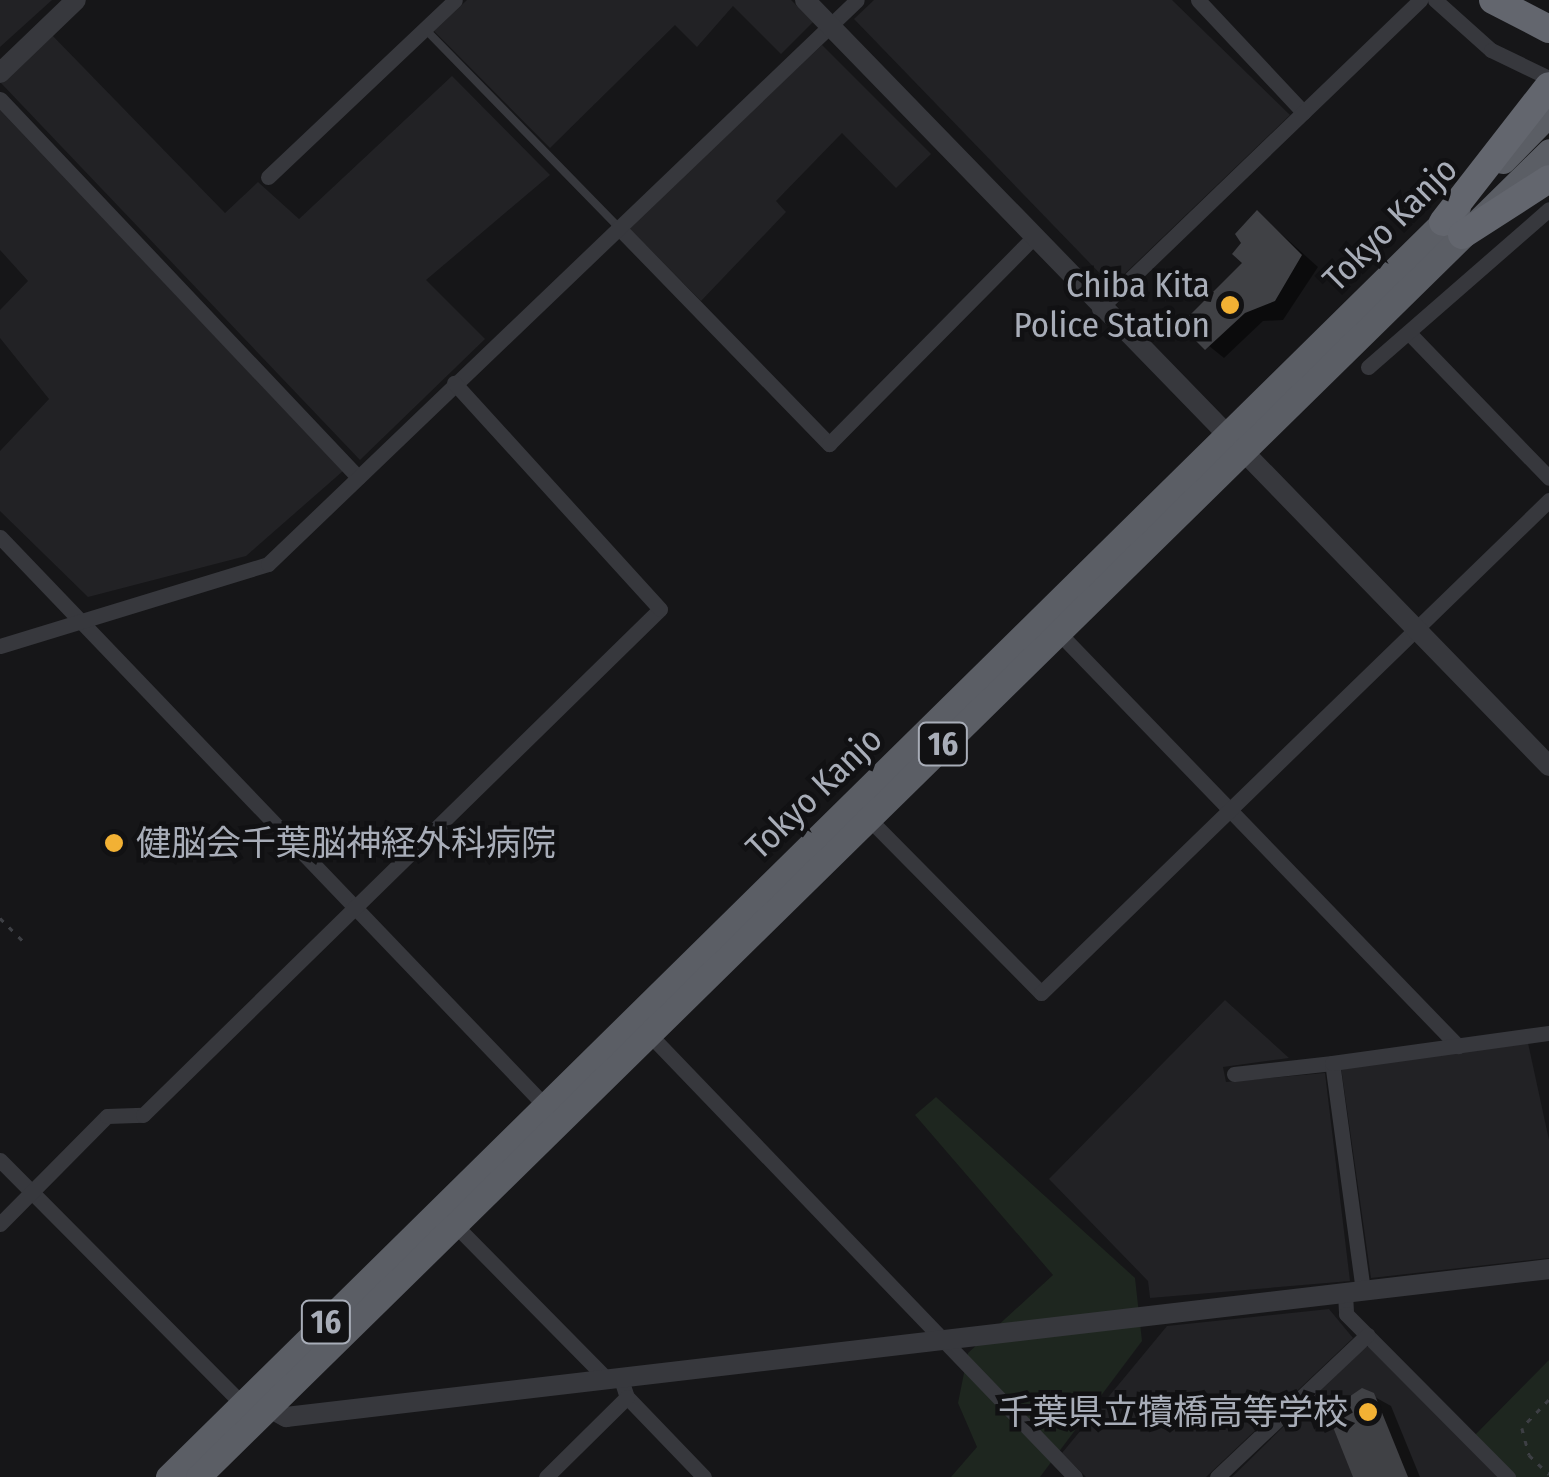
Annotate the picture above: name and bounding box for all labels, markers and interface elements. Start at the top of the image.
street label: Tokyo Kanjo [1314,148,1466,300]
place label: Chiba Kita Police Station [1014,264,1210,346]
marker: Chiba Kita Police Station [1219,294,1241,316]
road number: 16 [916,717,970,771]
street label: Tokyo Kanjo [737,718,891,868]
place label: 健脳会千葉脳神経外科病院 [136,822,556,864]
marker: 健脳会千葉脳神経外科病院 [101,830,127,856]
road number: 16 [298,1295,354,1349]
place label: 千葉県立犢橋高等学校 [998,1391,1348,1433]
marker: 千葉県立犢橋高等学校 [1357,1401,1379,1423]

